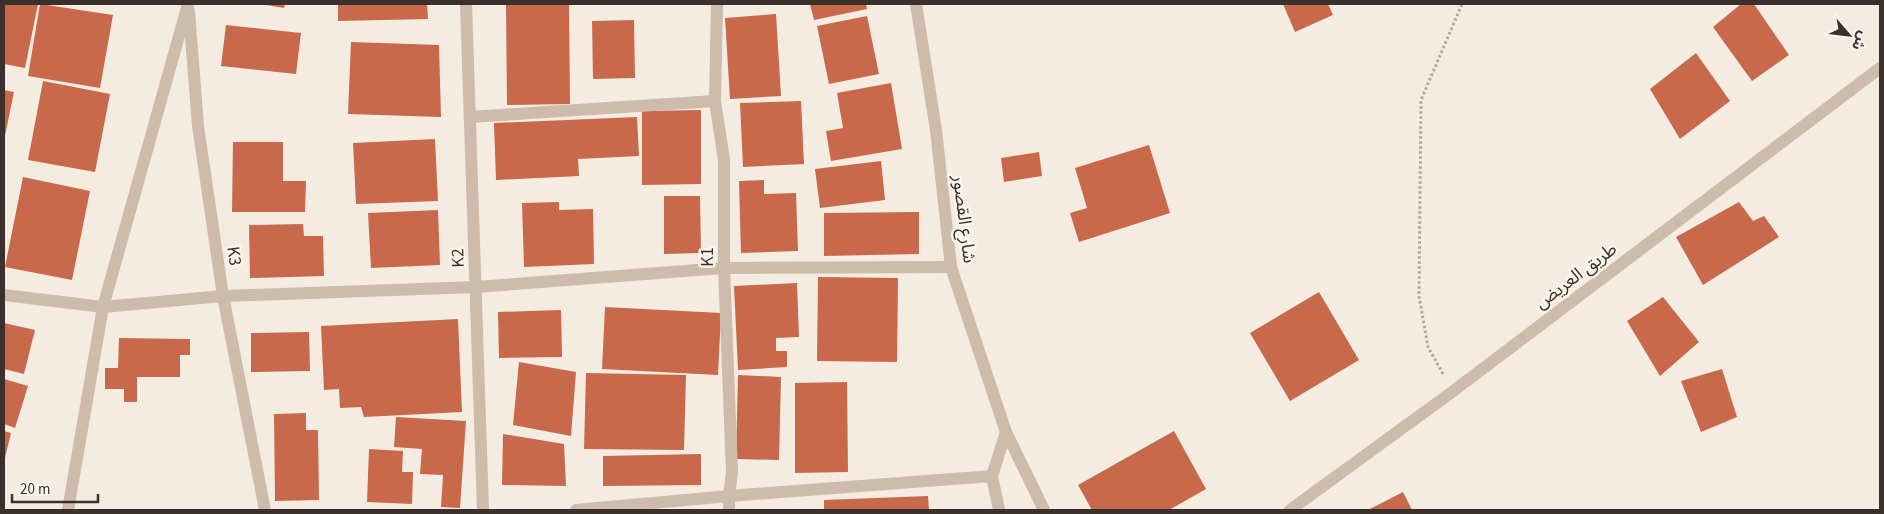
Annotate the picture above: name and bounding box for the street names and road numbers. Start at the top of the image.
street label: شارع القصور [945,172,982,265]
street label: طريق العريض [1530,237,1622,315]
street label: K3 [220,245,248,267]
street label: K1 [695,247,720,267]
street label: K2 [445,248,471,268]

